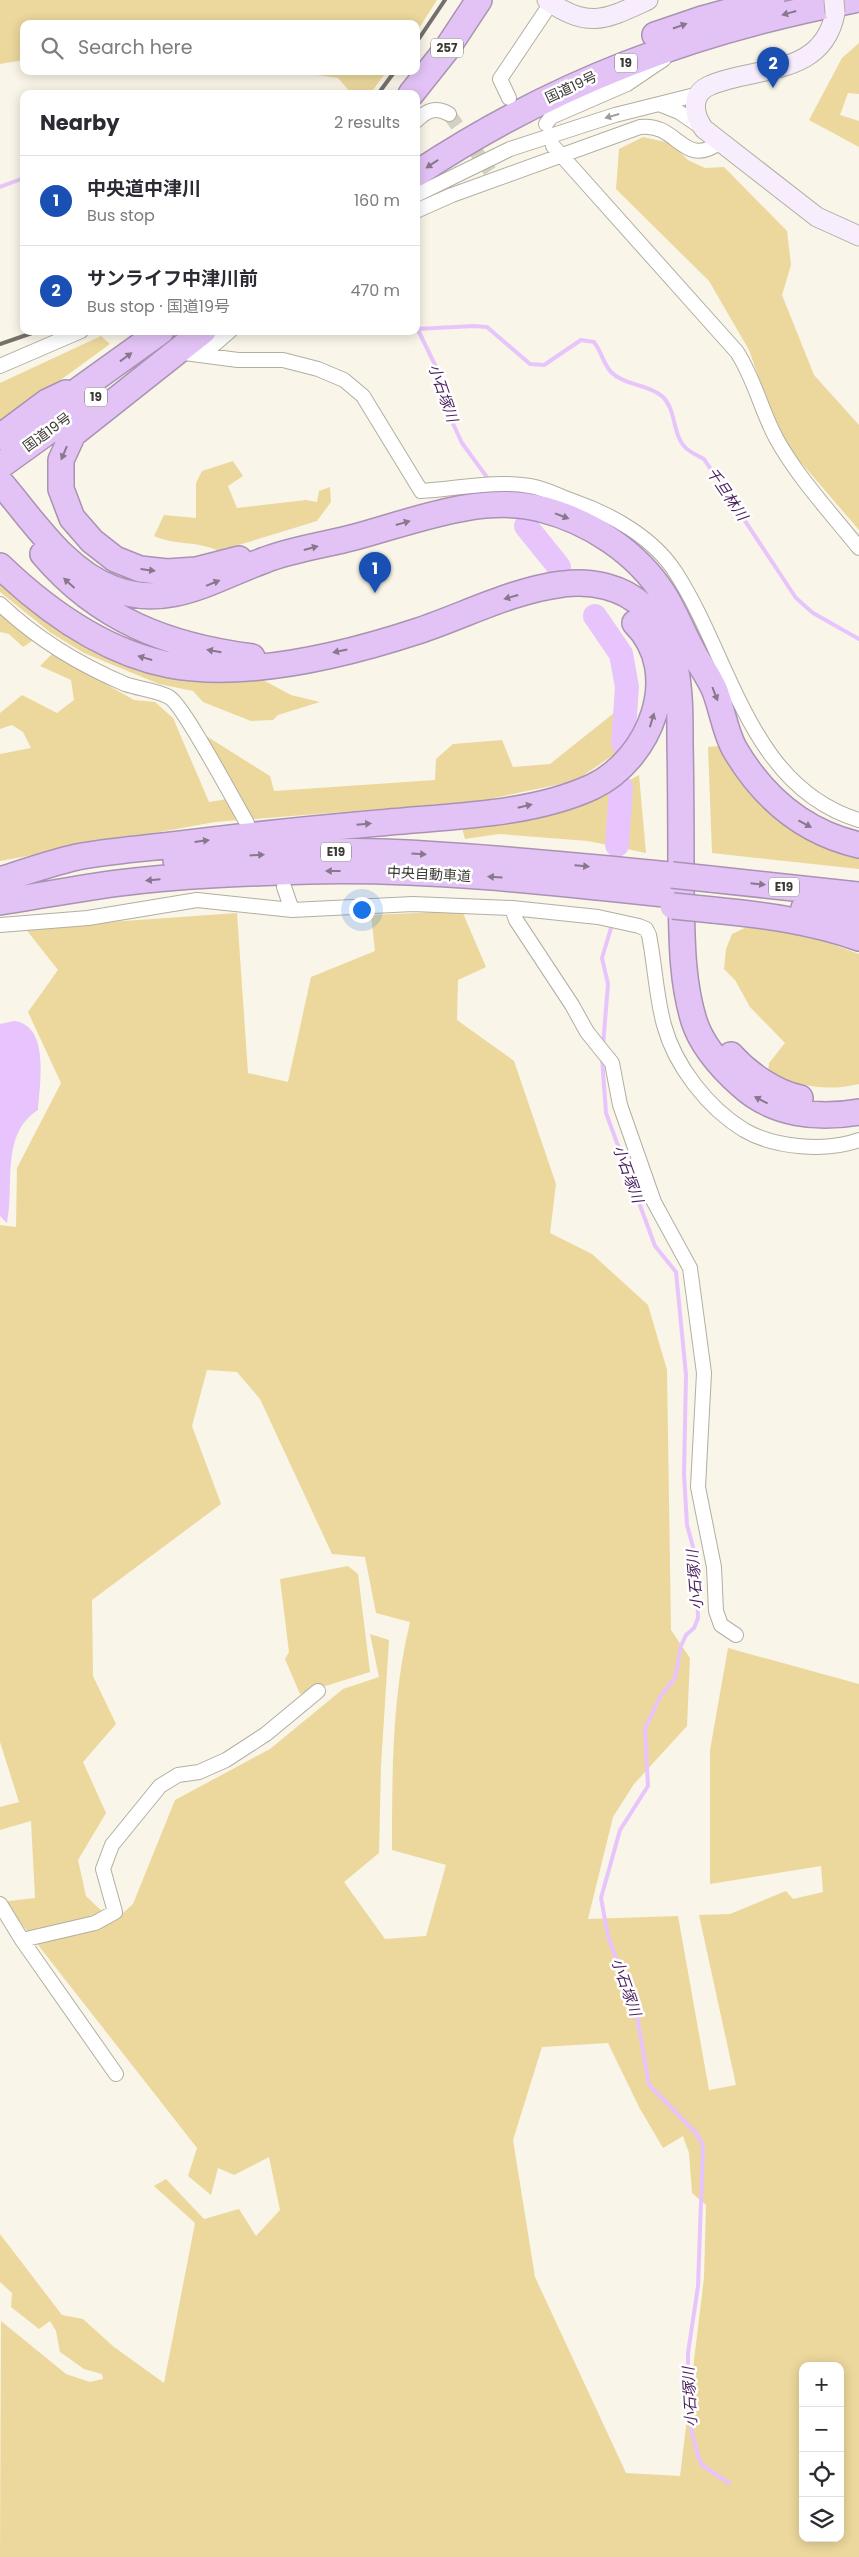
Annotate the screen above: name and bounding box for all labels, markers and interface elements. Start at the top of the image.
one-way arrow [782,9,797,17]
search box [20,20,420,75]
one-way arrow [673,22,688,30]
icon: search [38,34,66,62]
text: Search here [78,34,192,61]
road number: 257 [431,38,463,58]
pin: 2 [757,47,789,88]
road number: 19 [615,54,637,72]
street label: 国道19号 [542,66,600,108]
text: Nearby [40,108,120,137]
text: 2 results [334,111,400,134]
one-way arrow [604,113,619,121]
one-way arrow [425,159,439,169]
text: 中央道中津川 [87,175,201,202]
text: 1 [53,189,59,212]
text: 160 m [354,189,400,212]
text: Bus stop [87,204,155,227]
text: サンライフ中津川前 [87,265,258,292]
text: 2 [51,279,61,302]
text: 470 m [350,279,400,302]
text: Bus stop · 国道19号 [87,295,230,318]
one-way arrow [119,352,133,362]
water label: 小石塚川 [424,361,464,427]
road number: 19 [85,388,107,407]
street label: 国道19号 [19,408,75,456]
one-way arrow [60,446,68,460]
water label: 千旦林川 [702,463,754,526]
one-way arrow [555,512,570,520]
one-way arrow [396,518,411,526]
one-way arrow [303,544,318,552]
pin: 1 [359,552,391,593]
one-way arrow [140,566,156,574]
one-way arrow [62,577,75,588]
one-way arrow [206,579,221,587]
one-way arrow [504,593,519,601]
one-way arrow [205,646,221,654]
one-way arrow [332,648,348,656]
one-way arrow [137,654,153,662]
one-way arrow [711,687,719,702]
one-way arrow [648,712,656,727]
one-way arrow [517,802,532,810]
one-way arrow [356,820,372,828]
one-way arrow [798,820,812,829]
one-way arrow [194,837,210,845]
road number: E19 [321,842,351,862]
one-way arrow [249,850,265,858]
one-way arrow [412,851,428,859]
street label: 中央自動車道 [387,862,471,886]
one-way arrow [574,862,590,870]
one-way arrow [325,867,341,875]
one-way arrow [487,873,503,881]
one-way arrow [145,877,161,885]
road number: E19 [769,878,799,896]
one-way arrow [750,880,766,888]
your location [349,897,375,923]
one-way arrow [754,1096,768,1104]
water label: 小石塚川 [608,1142,649,1207]
water label: 小石塚川 [681,1547,708,1611]
water label: 小石塚川 [607,1955,647,2021]
map controls [799,2362,844,2542]
button: + [799,2362,844,2407]
water label: 小石塚川 [677,2365,702,2428]
button: − [799,2407,844,2452]
button: locate [799,2452,844,2497]
button: layers [799,2497,844,2542]

